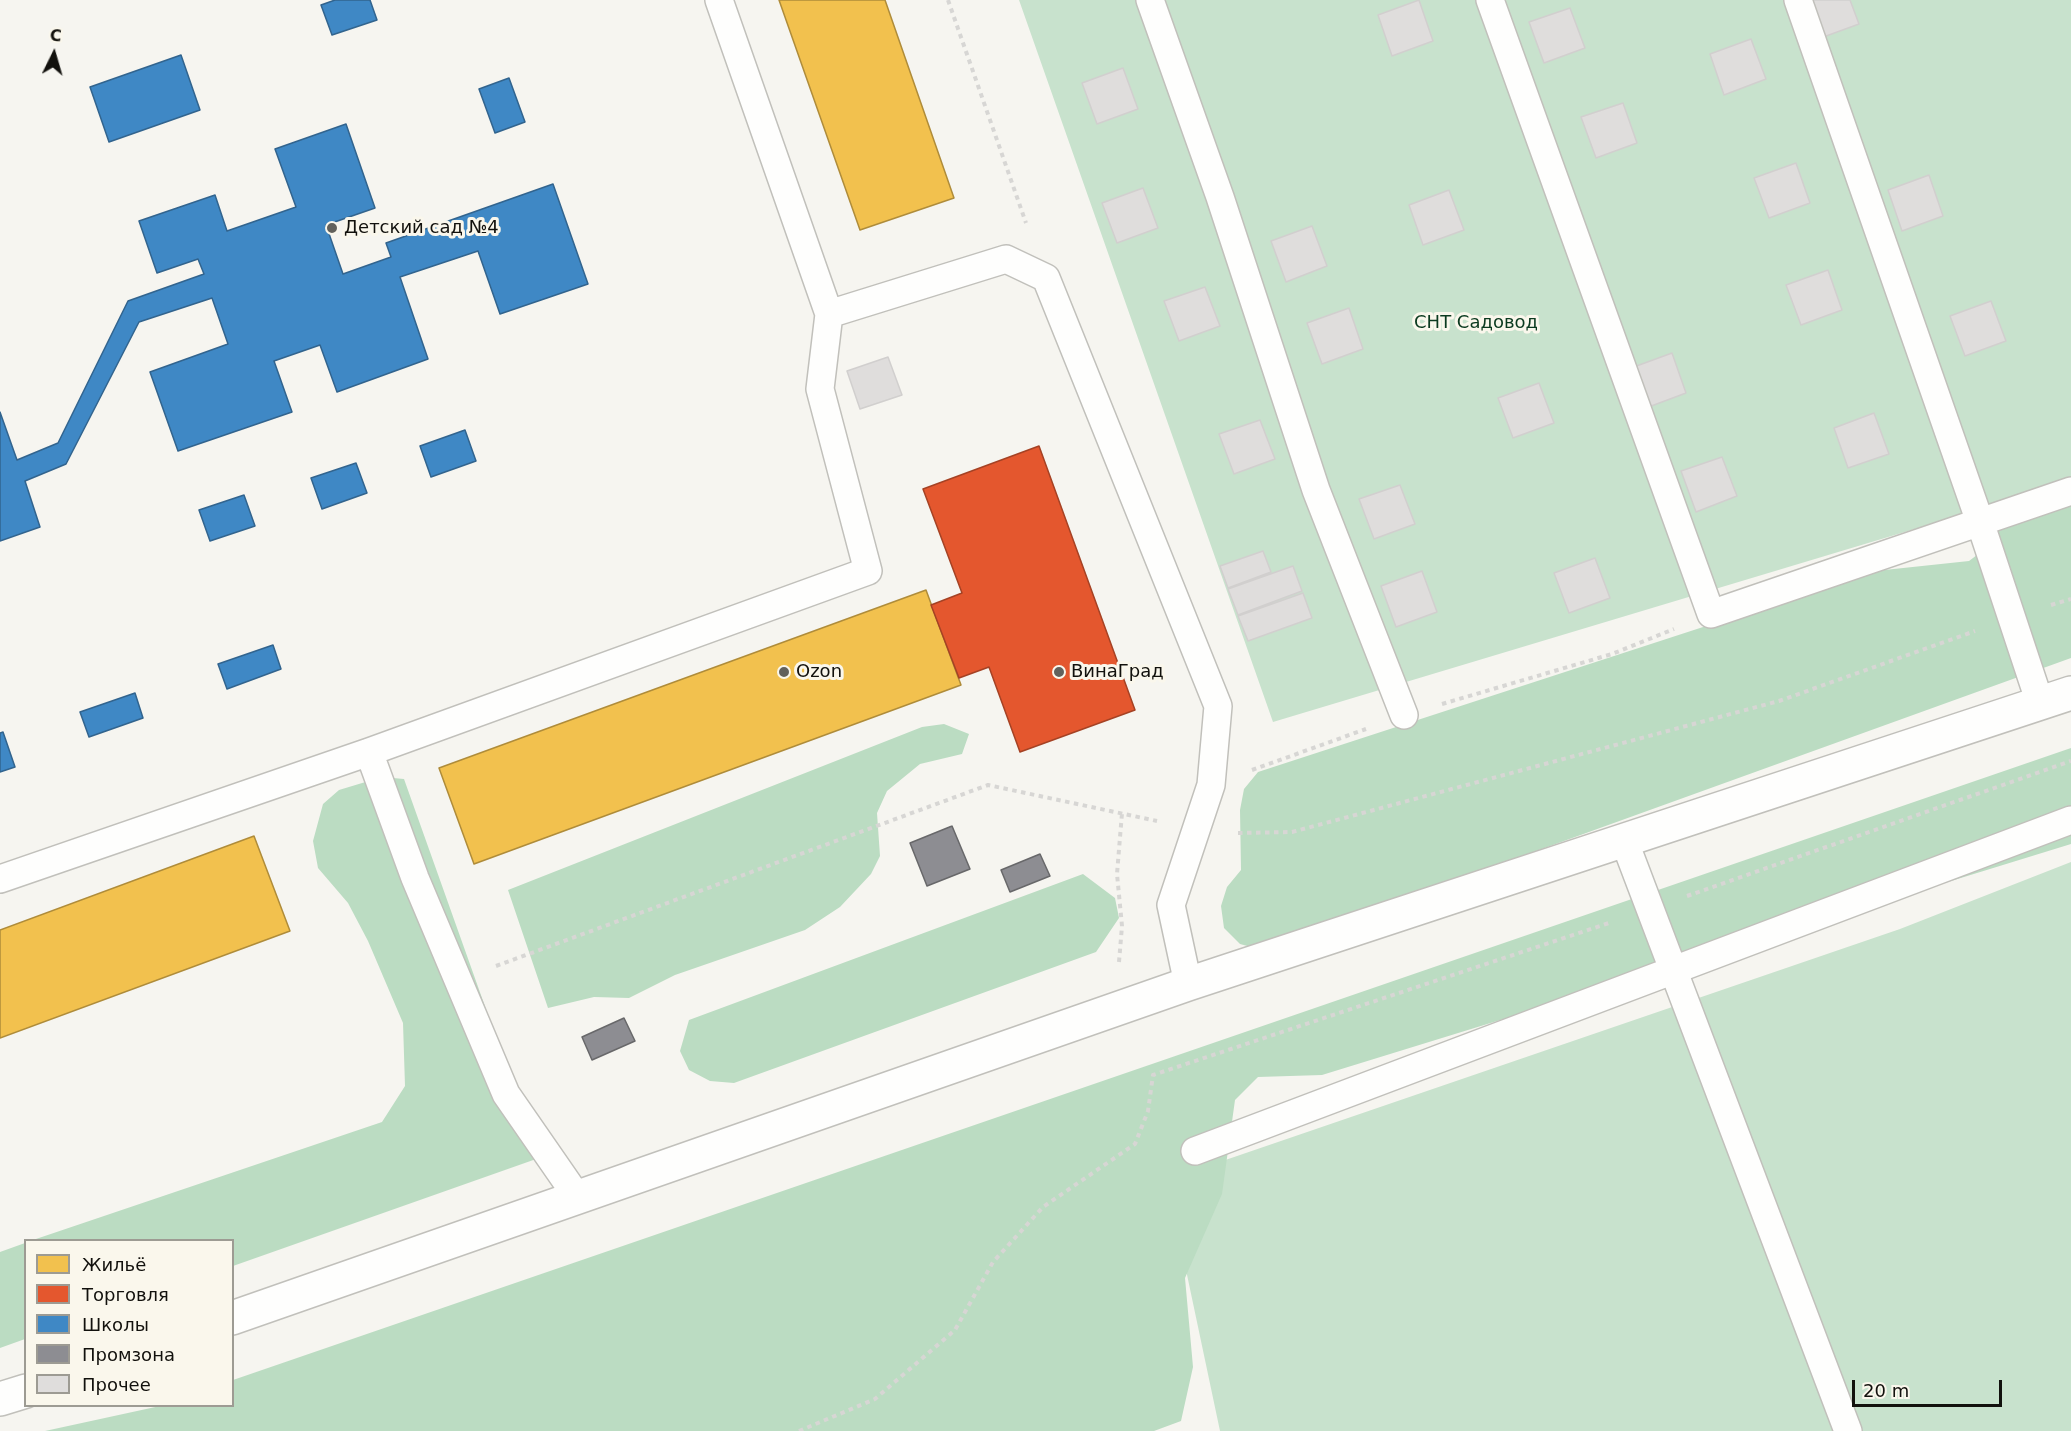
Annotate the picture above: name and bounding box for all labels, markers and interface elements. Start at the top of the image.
north arrow [24,24,84,84]
text: С [49,26,62,46]
place label: Детский сад №4 [344,217,499,239]
marker: Детский сад №4 [325,221,339,235]
park label: СНТ Садовод [1414,312,1538,334]
place label: Ozon [796,661,842,683]
place label: ВинаГрад [1071,661,1164,683]
marker: Ozon [777,665,791,679]
marker: ВинаГрад [1052,665,1066,679]
legend [24,1239,234,1407]
text: Жильё [82,1254,146,1275]
text: Торговля [82,1284,169,1305]
text: Школы [82,1314,149,1335]
text: Промзона [82,1344,175,1365]
scale bar [1855,1368,2005,1406]
text: Прочее [82,1374,151,1395]
text: 20 m [1863,1380,1909,1401]

